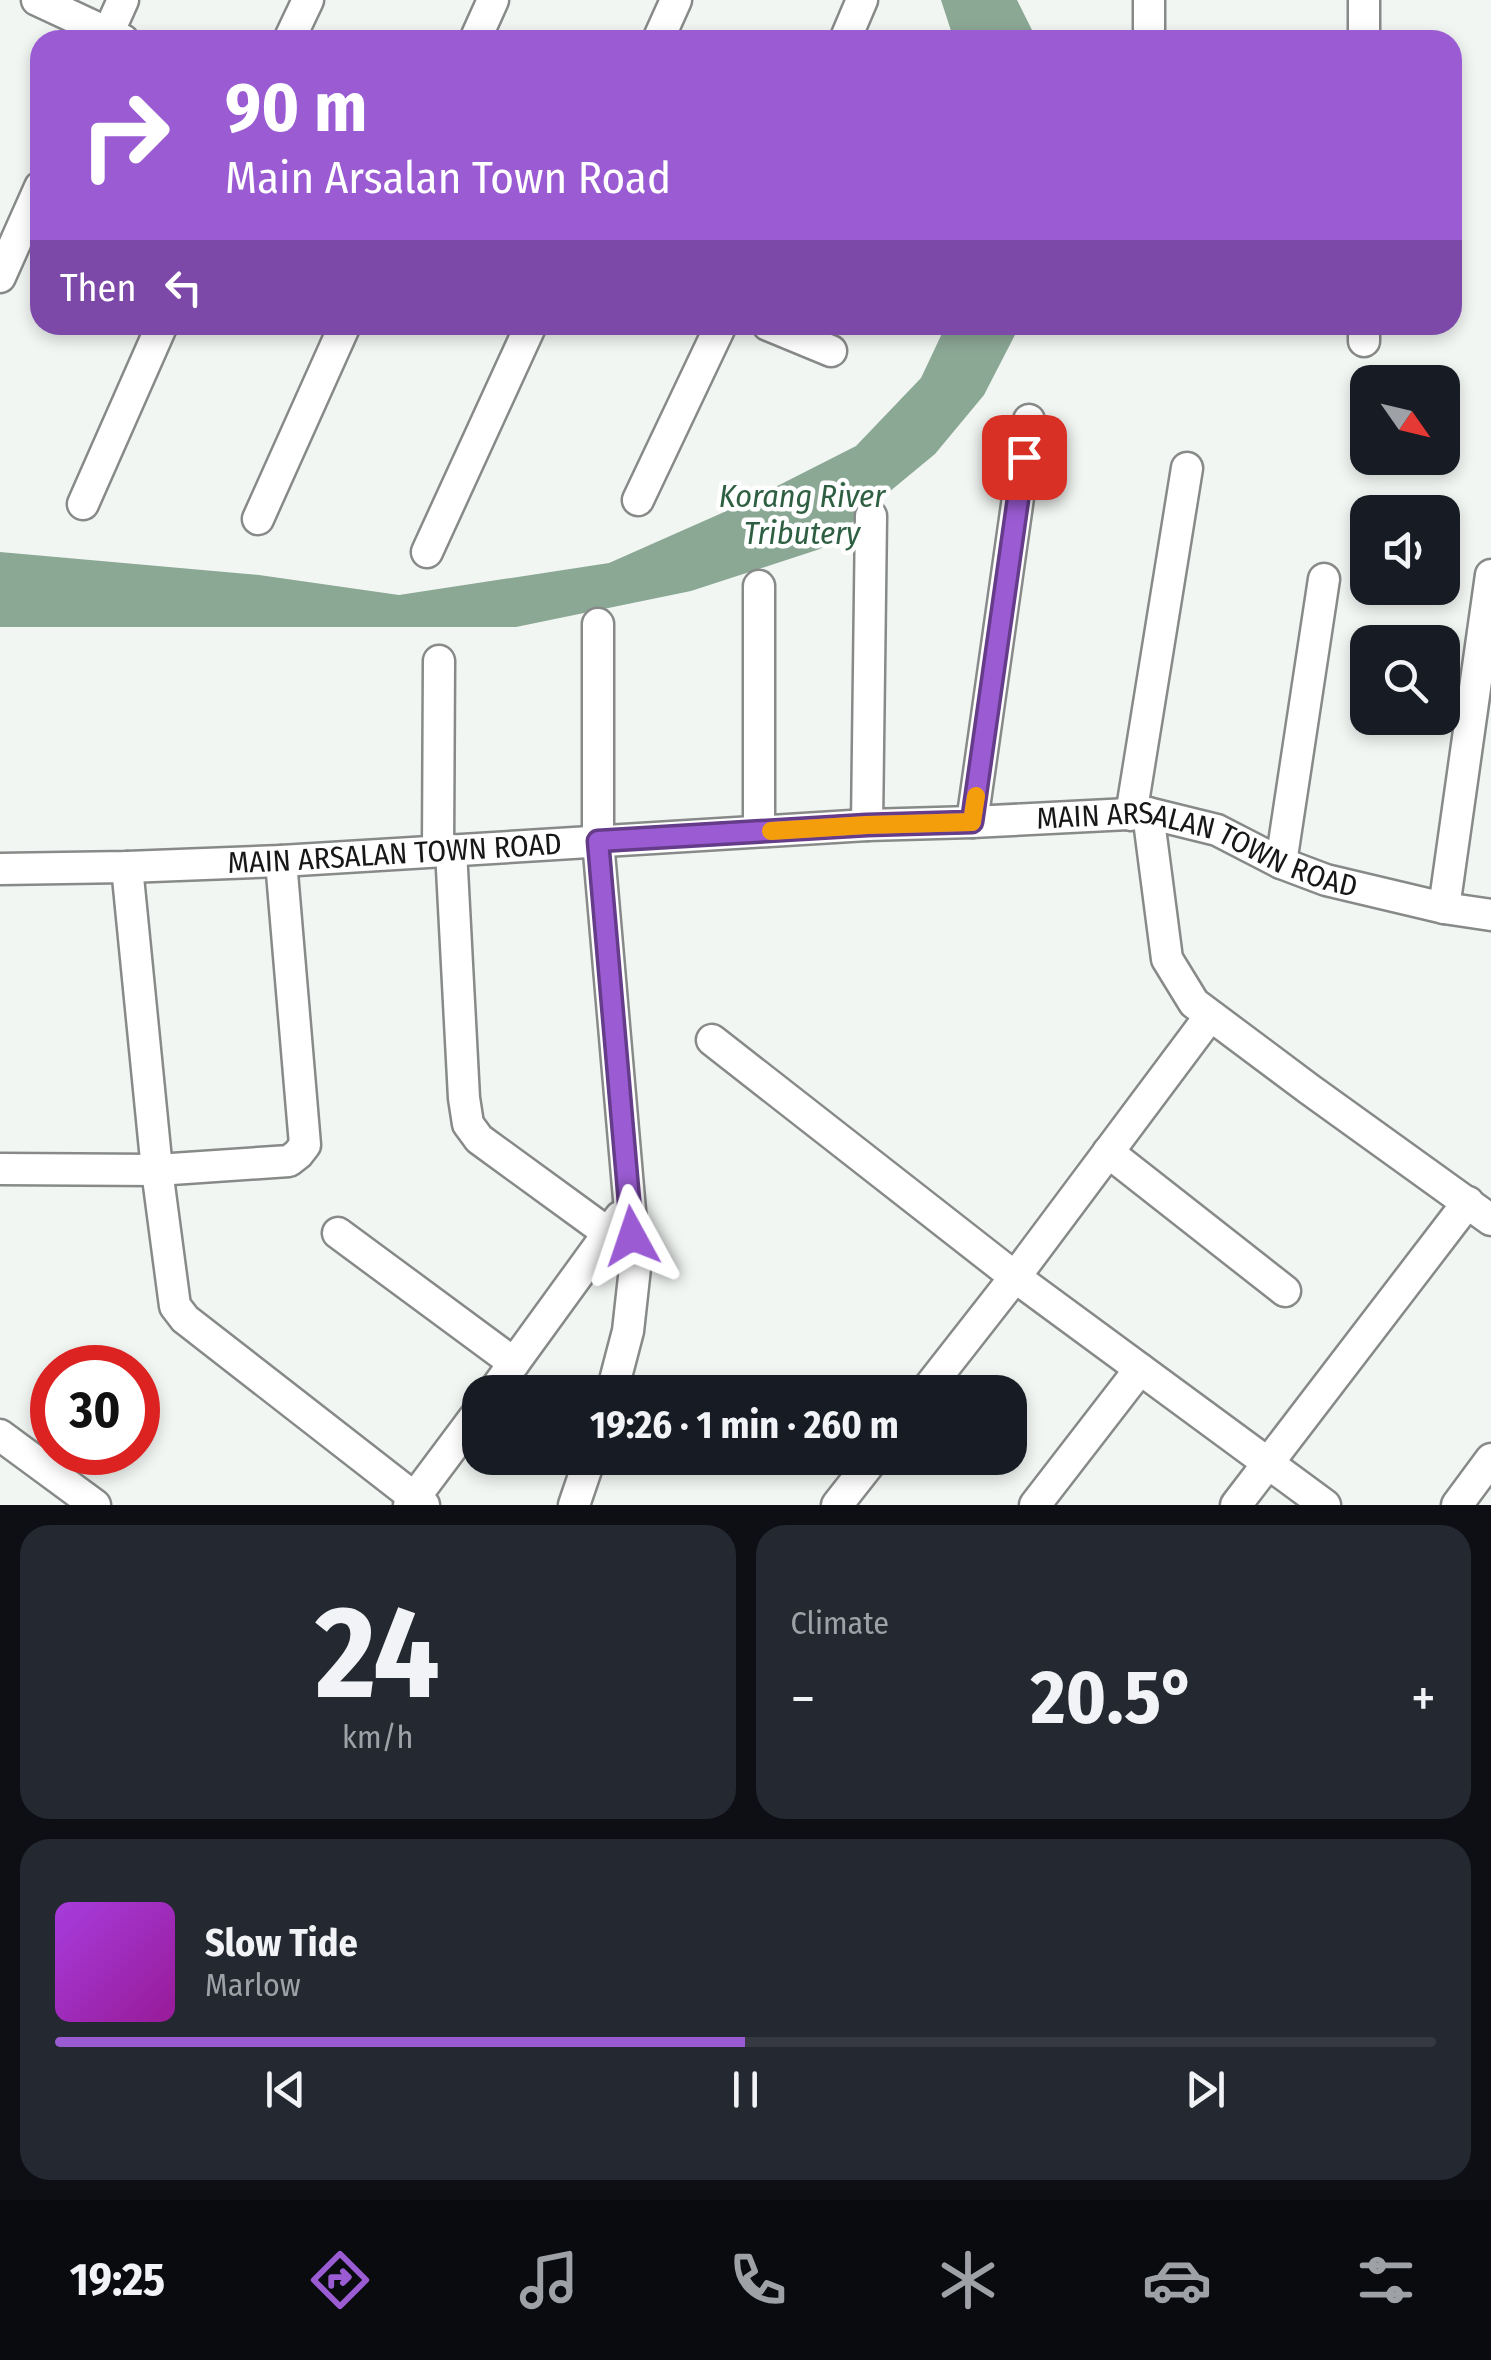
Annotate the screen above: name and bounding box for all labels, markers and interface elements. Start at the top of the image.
text: 90 m [225,66,367,150]
icon: right [60,70,190,200]
text: Main Arsalan Town Road [225,151,671,205]
icon: left [156,260,211,315]
text: Then [60,265,136,311]
north arrow [1350,365,1460,475]
map controls [1350,365,1460,735]
pin [982,415,1067,500]
icon: arrive [997,430,1052,485]
water label: Korang River Tributery [719,477,886,552]
button: sound [1350,495,1460,605]
button: search [1350,625,1460,735]
street label: MAIN ARSALAN TOWN ROAD [1036,795,1361,905]
street label: MAIN ARSALAN TOWN ROAD [227,826,563,881]
position arrow [580,1184,684,1288]
speed limit sign: 30 [30,1345,160,1475]
text: 19:26 · 1 min · 260 m [590,1402,899,1448]
text: 24 [316,1575,440,1731]
text: Climate [791,1604,889,1642]
text: 20.5° [1031,1653,1196,1743]
text: − [791,1666,815,1732]
text: + [1411,1666,1436,1732]
text: km/h [342,1718,413,1756]
text: Slow Tide [205,1920,358,1966]
text: Marlow [205,1966,301,2004]
icon: previous [258,2062,313,2117]
icon: pause [718,2062,773,2117]
icon: next [1178,2062,1233,2117]
icon: directions [305,2245,375,2315]
icon: music [514,2245,584,2315]
icon: phone [723,2245,793,2315]
icon: climate [933,2245,1003,2315]
icon: car [1142,2245,1212,2315]
icon: filters [1351,2245,1421,2315]
text: 19:25 [70,2253,165,2307]

